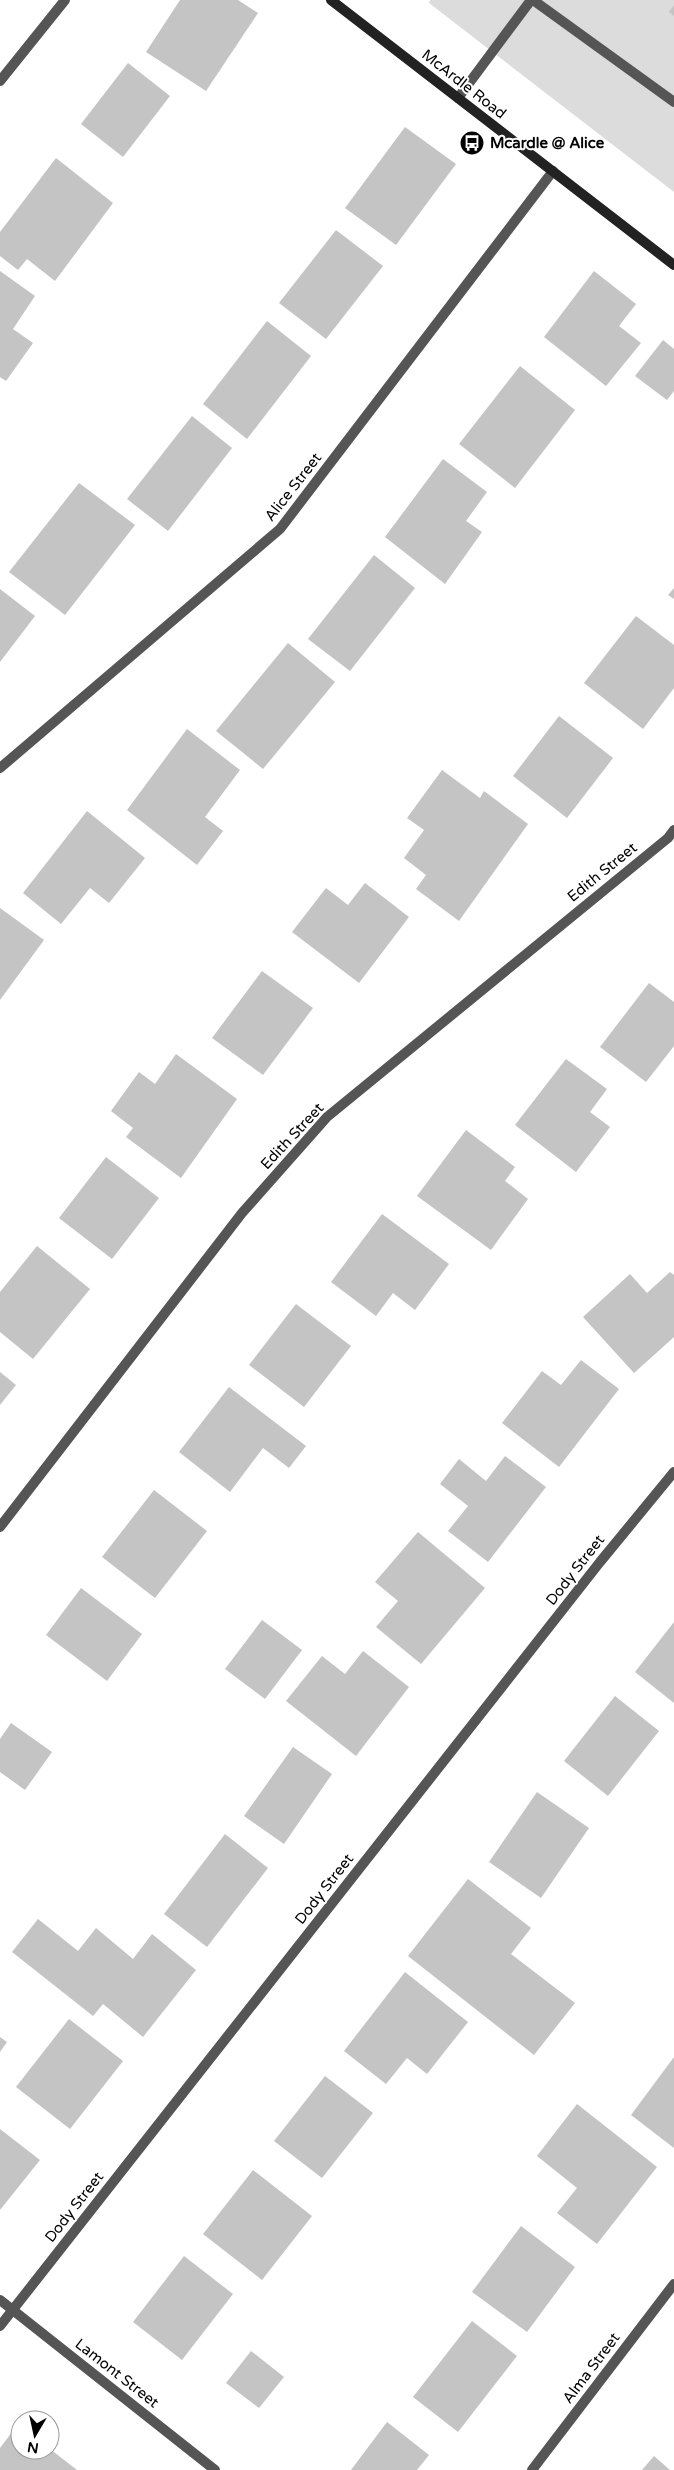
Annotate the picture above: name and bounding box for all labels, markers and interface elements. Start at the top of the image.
street label: McArdle Road [418,45,510,123]
bus stop icon: Mcardle @ Alice [459,130,485,156]
place label: Mcardle @ Alice [490,134,605,152]
street label: Alice Street [261,449,325,525]
street label: Edith Street [564,838,641,905]
street label: Edith Street [257,1099,327,1173]
street label: Dody Street [542,1531,608,1609]
street label: Dody Street [291,1850,357,1928]
street label: Dody Street [41,2168,107,2246]
street label: Alma Street [559,2329,624,2407]
street label: Lamont Street [71,2335,163,2411]
north arrow [10,2410,60,2460]
text: N [26,2438,40,2457]

